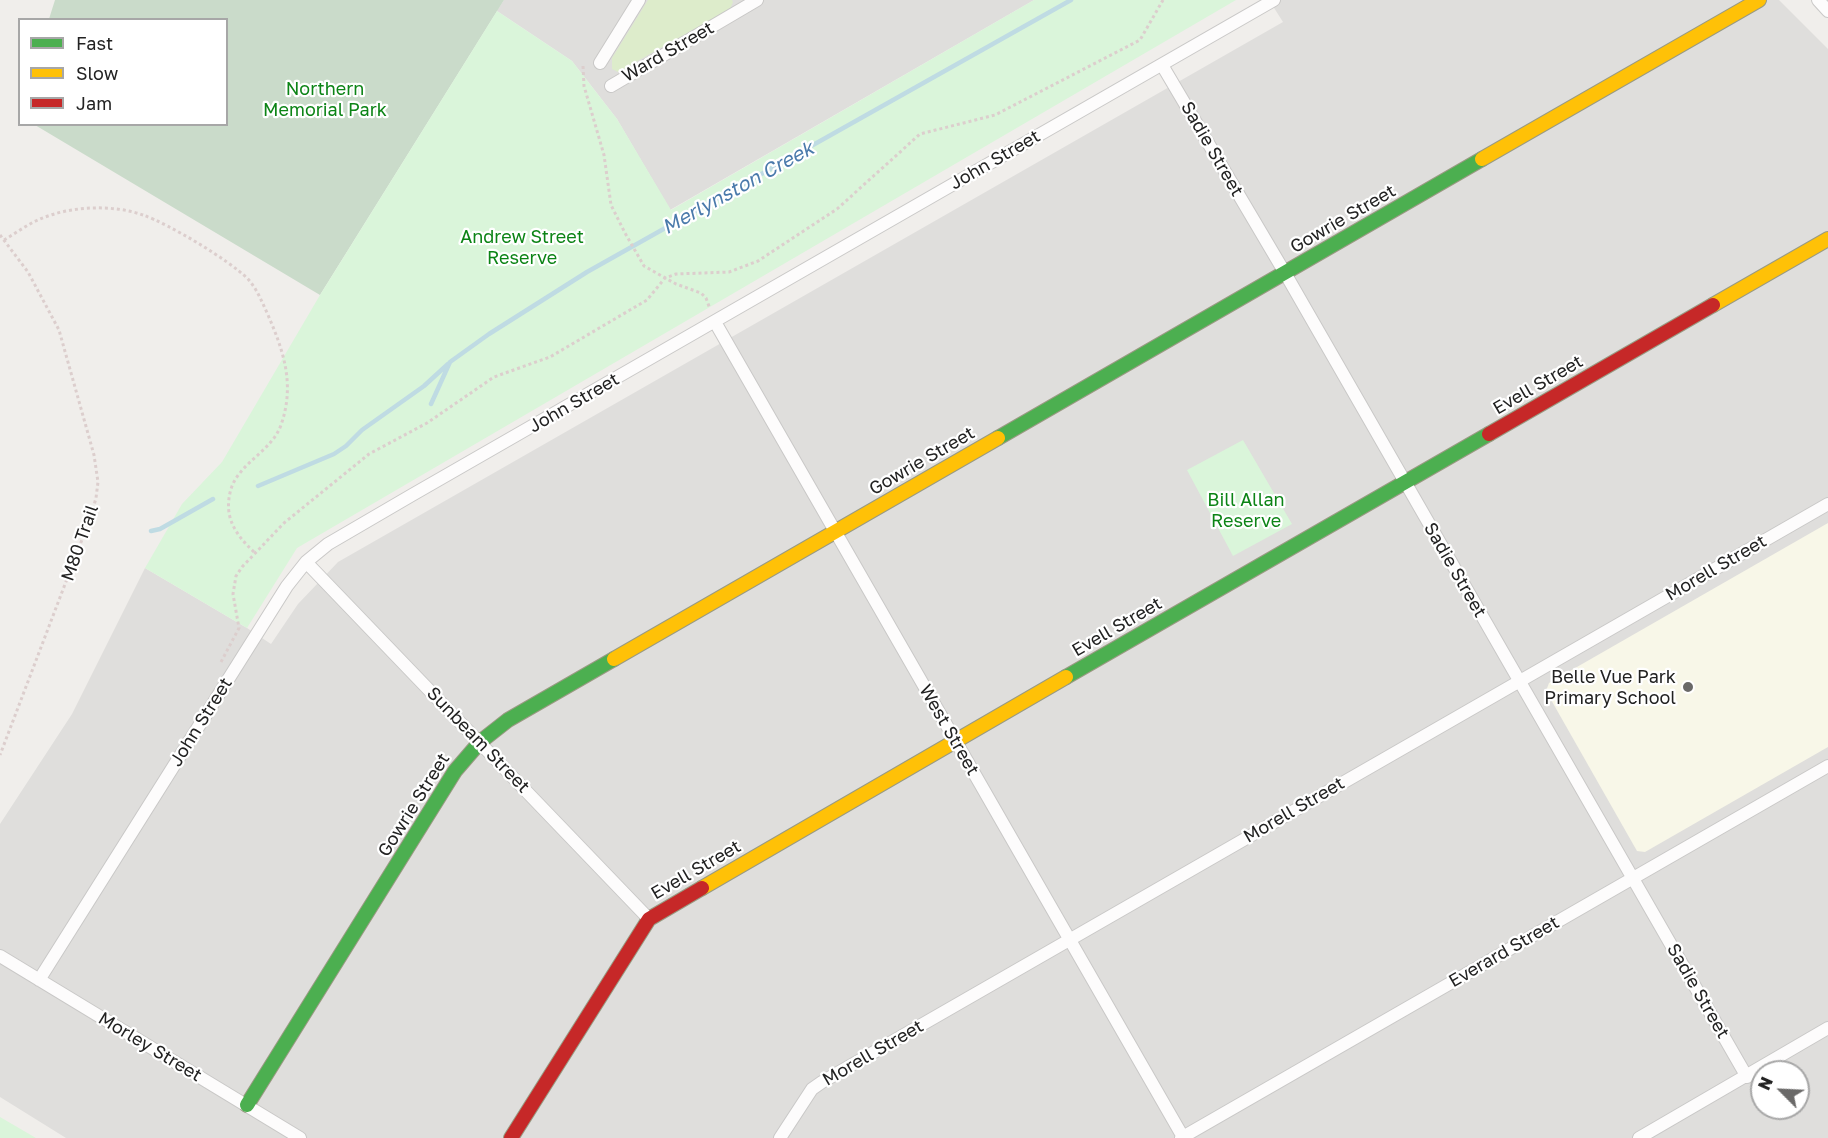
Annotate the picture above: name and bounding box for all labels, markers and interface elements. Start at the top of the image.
street label: Ward Street [618,17,718,87]
legend [18,18,228,126]
text: Fast [76,32,113,54]
text: Slow [76,62,118,84]
park label: Northern Memorial Park [263,78,387,121]
text: Jam [76,92,112,114]
street label: Sadie Street [1176,98,1248,200]
street label: John Street [946,125,1044,195]
water label: Merlynston Creek [658,136,818,240]
street label: Gowrie Street [1287,180,1399,258]
park label: Andrew Street Reserve [460,226,584,268]
street label: Evell Street [1489,351,1587,419]
street label: John Street [525,368,623,438]
street label: Gowrie Street [866,422,978,500]
park label: Bill Allan Reserve [1207,489,1285,532]
street label: M80 Trail [57,502,103,584]
street label: Sadie Street [1419,519,1491,621]
street label: Morell Street [1662,530,1770,606]
street label: Evell Street [1068,593,1166,661]
place label: Belle Vue Park Primary School [1544,666,1676,708]
street label: John Street [165,674,237,770]
marker: Belle Vue Park Primary School [1681,680,1695,694]
street label: West Street [914,681,984,779]
street label: Sunbeam Street [422,683,534,797]
street label: Gowrie Street [374,749,454,861]
street label: Morell Street [1240,772,1348,848]
street label: Evell Street [647,836,745,904]
street label: Everard Street [1445,912,1563,992]
street label: Sadie Street [1662,940,1734,1042]
street label: Morley Street [94,1008,206,1086]
street label: Morell Street [819,1015,927,1091]
north arrow [1750,1060,1810,1120]
text: N [1754,1074,1777,1093]

